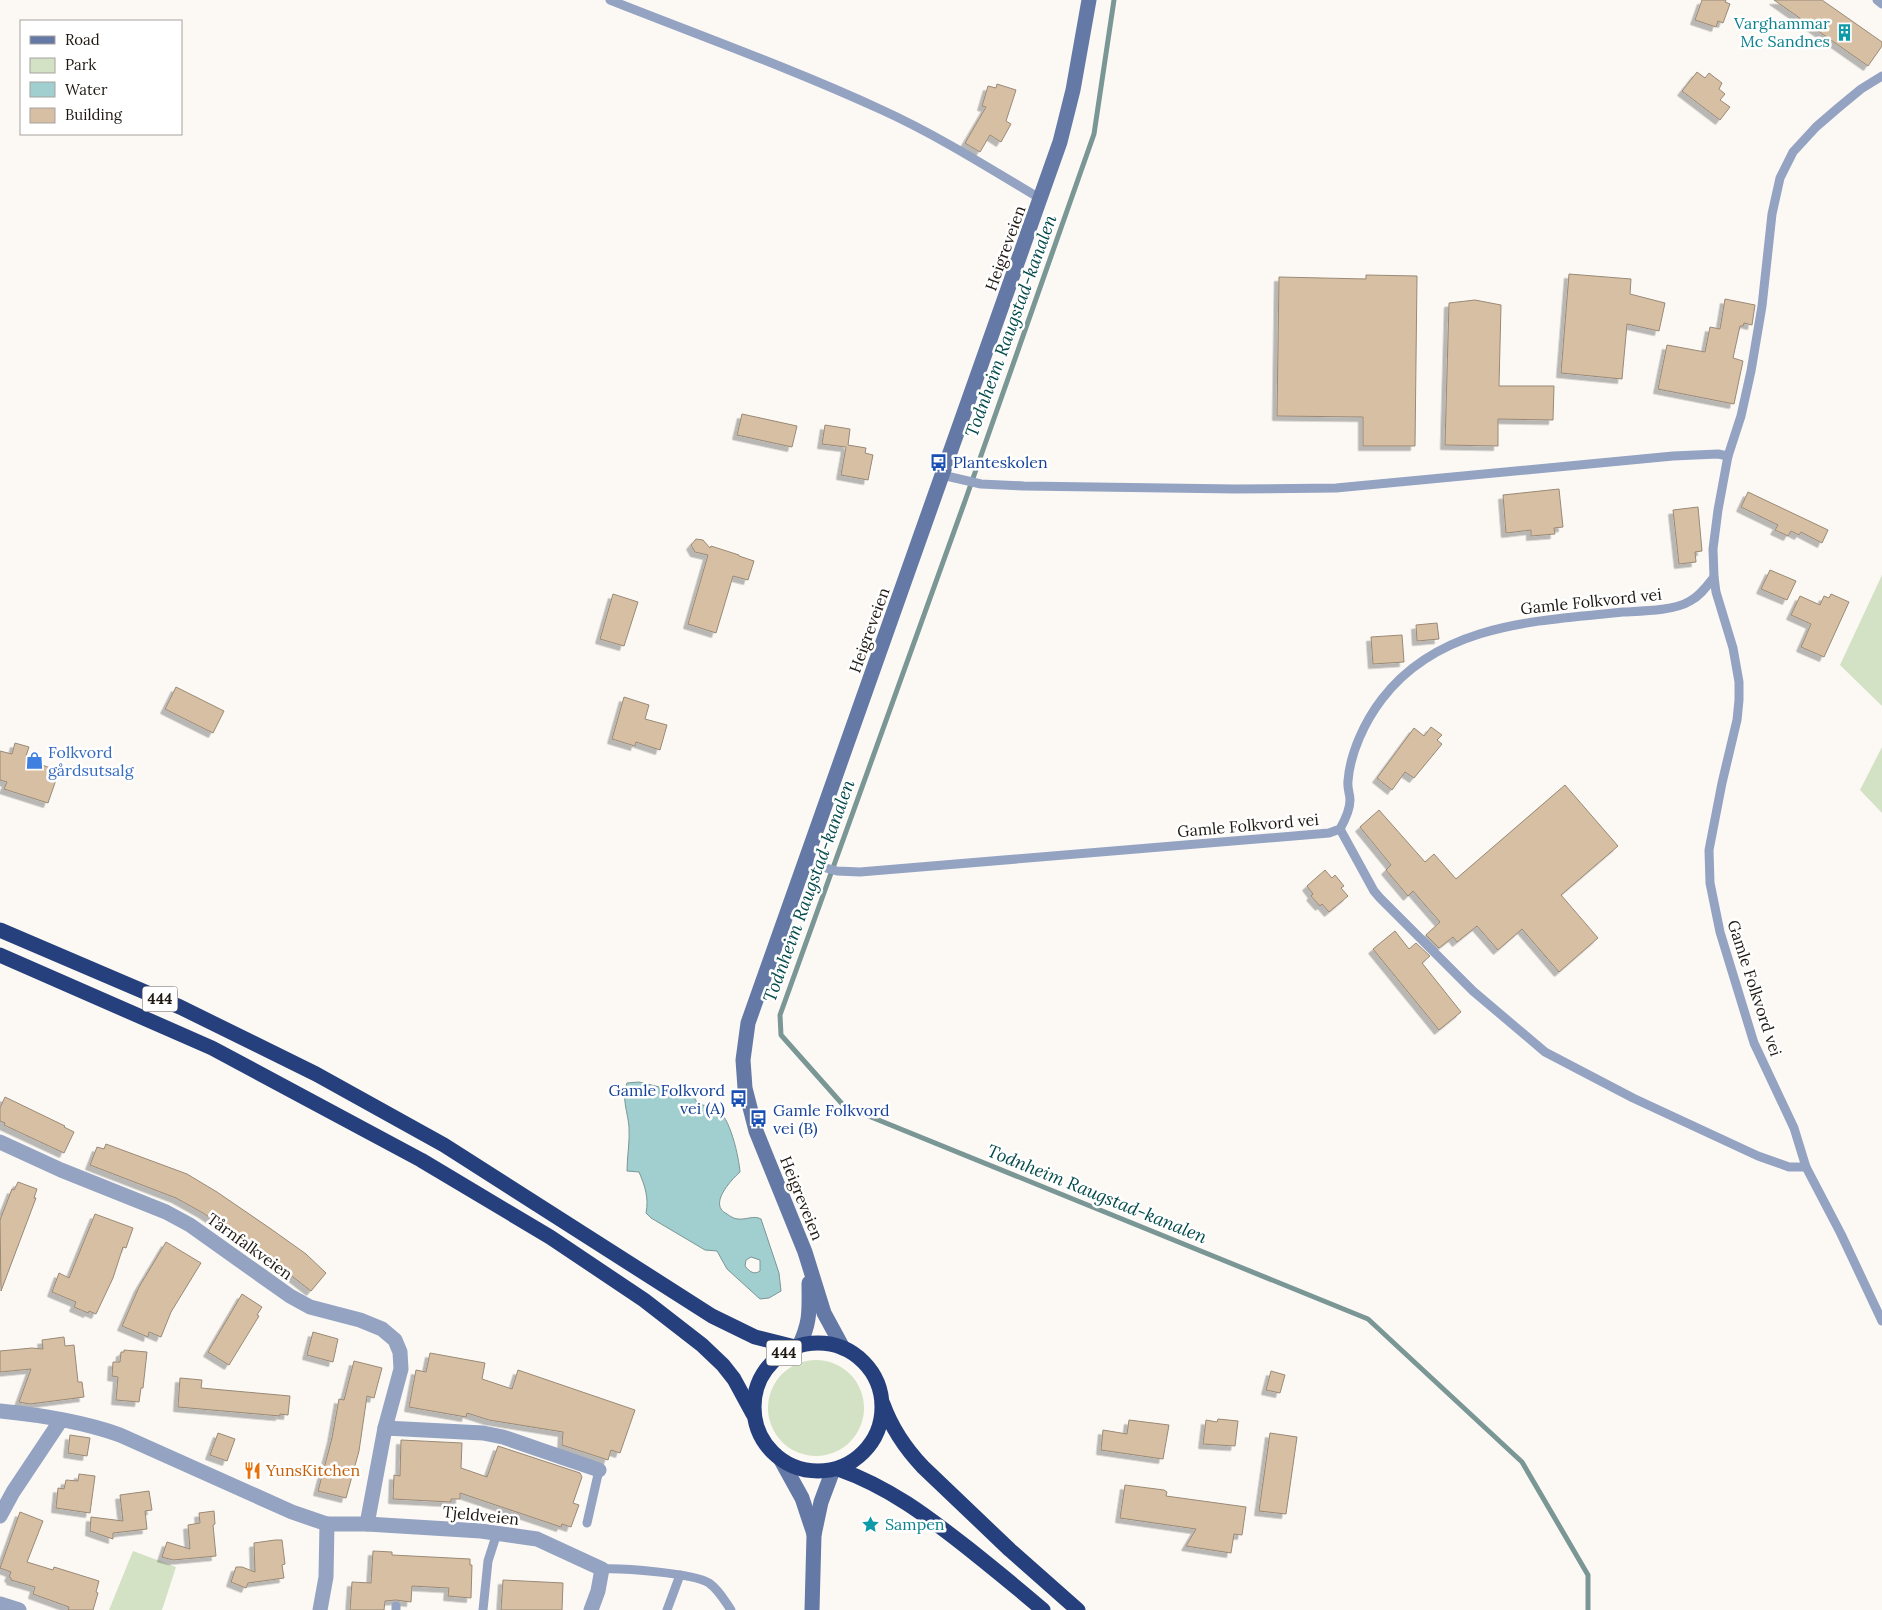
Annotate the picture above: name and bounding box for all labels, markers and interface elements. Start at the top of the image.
place label: Varghammar Mc Sandnes [1733,13,1830,51]
legend [20,20,182,135]
building icon: Varghammar Mc Sandnes [1834,22,1854,42]
text: Road [65,30,100,49]
text: Park [65,55,96,74]
text: Water [65,80,108,99]
text: Building [65,105,123,124]
street label: Heigreveien [980,202,1030,293]
water label: Todnheim Raugstad-kanalen [960,211,1062,440]
bus stop icon: Planteskolen [929,452,949,472]
place label: Planteskolen [953,452,1048,472]
street label: Heigreveien [844,584,894,675]
street label: Gamle Folkvord vei [1519,584,1663,618]
place label: Folkvord gårdsutsalg [48,742,135,780]
shop icon: Folkvord gårdsutsalg [24,751,44,771]
water label: Todnheim Raugstad-kanalen [758,776,860,1005]
street label: Gamle Folkvord vei [1176,809,1320,841]
street label: Gamle Folkvord vei [1724,917,1786,1059]
road number: 444 [142,986,178,1012]
place label: Gamle Folkvord vei (A) [608,1080,725,1119]
bus stop icon: Gamle Folkvord vei (A) [729,1089,749,1109]
place label: Gamle Folkvord vei (B) [773,1100,890,1139]
bus stop icon: Gamle Folkvord vei (B) [749,1109,769,1129]
water label: Todnheim Raugstad-kanalen [984,1139,1210,1248]
street label: Heigreveien [776,1153,828,1243]
street label: Tårnfalkveien [203,1208,297,1284]
road number: 444 [766,1340,802,1366]
restaurant icon: YunsKitchen [242,1460,262,1480]
place label: YunsKitchen [265,1460,360,1480]
street label: Tjeldveien [442,1501,520,1529]
place icon: Sampen [861,1514,881,1534]
place label: Sampen [885,1514,945,1534]

